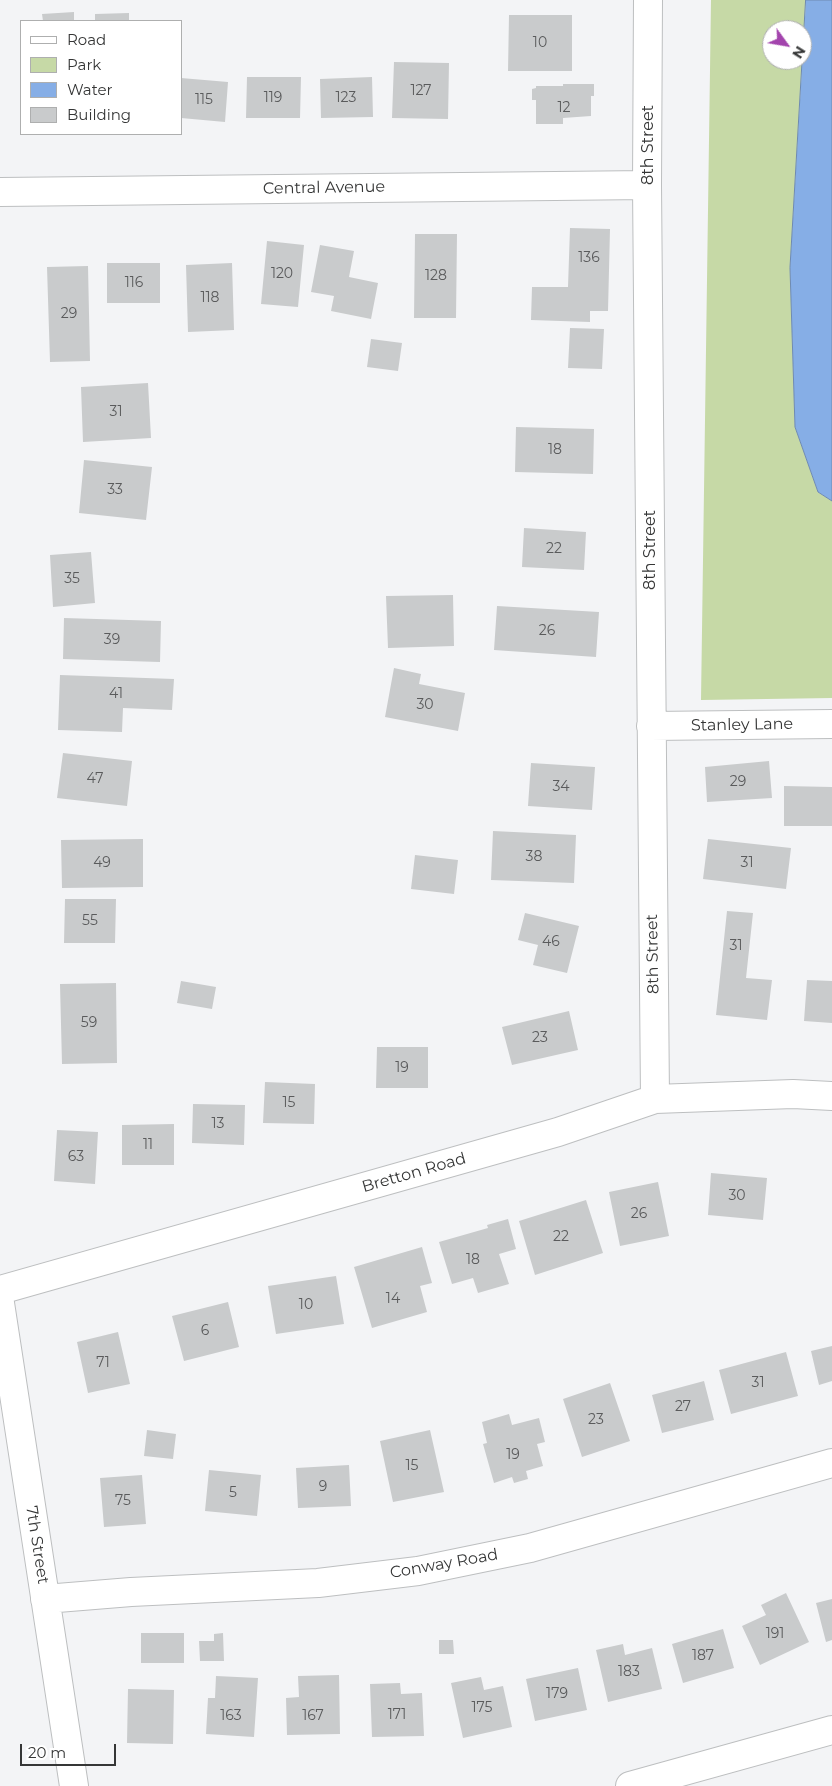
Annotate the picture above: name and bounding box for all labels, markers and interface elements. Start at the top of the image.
legend [20,20,182,135]
north arrow [762,20,812,70]
text: Road [67,30,106,49]
house number: 10 [533,35,547,51]
text: N [788,43,810,62]
text: Park [67,55,101,74]
text: Water [67,80,113,99]
house number: 127 [410,83,432,99]
house number: 119 [264,90,282,106]
house number: 123 [336,90,356,106]
house number: 115 [195,92,213,108]
house number: 12 [557,100,571,116]
text: Building [67,105,131,124]
street label: 8th Street [638,105,658,185]
street label: Central Avenue [263,177,385,199]
house number: 136 [578,250,600,266]
house number: 120 [271,266,293,282]
house number: 128 [425,268,447,284]
house number: 116 [125,275,143,291]
house number: 118 [200,290,220,306]
house number: 29 [61,306,77,322]
house number: 31 [110,404,122,420]
house number: 18 [548,442,562,458]
house number: 33 [107,482,123,498]
street label: 8th Street [640,510,660,590]
house number: 22 [546,541,562,557]
house number: 35 [64,571,80,587]
house number: 26 [539,623,555,639]
house number: 39 [104,632,120,648]
house number: 41 [109,686,123,702]
house number: 30 [416,697,434,713]
street label: Stanley Lane [691,715,793,735]
house number: 47 [87,771,103,787]
house number: 29 [730,774,746,790]
house number: 34 [552,779,570,795]
house number: 38 [526,849,542,865]
house number: 49 [93,855,111,871]
house number: 31 [741,855,753,871]
house number: 55 [82,913,98,929]
street label: 8th Street [643,914,663,994]
house number: 46 [542,934,560,950]
house number: 31 [730,938,742,954]
house number: 59 [81,1015,97,1031]
house number: 23 [532,1030,548,1046]
house number: 19 [395,1060,409,1076]
house number: 15 [283,1095,295,1111]
house number: 13 [212,1116,224,1132]
house number: 11 [143,1137,153,1153]
house number: 63 [68,1149,84,1165]
street label: Bretton Road [360,1149,468,1197]
house number: 30 [728,1188,746,1204]
house number: 26 [631,1206,647,1222]
house number: 22 [553,1229,569,1245]
house number: 18 [466,1252,480,1268]
house number: 14 [386,1291,400,1307]
house number: 10 [299,1297,313,1313]
house number: 6 [201,1323,209,1339]
house number: 71 [96,1355,110,1371]
house number: 31 [752,1375,764,1391]
house number: 27 [675,1399,691,1415]
house number: 23 [588,1412,604,1428]
house number: 19 [506,1447,520,1463]
house number: 15 [406,1458,418,1474]
house number: 9 [319,1479,327,1495]
house number: 5 [229,1485,237,1501]
house number: 75 [115,1493,131,1509]
street label: 7th Street [21,1504,53,1586]
street label: Conway Road [389,1545,499,1583]
house number: 191 [766,1626,784,1642]
house number: 187 [692,1648,714,1664]
house number: 183 [618,1664,640,1680]
house number: 179 [546,1686,568,1702]
house number: 175 [472,1700,492,1716]
house number: 171 [388,1707,406,1723]
house number: 163 [220,1708,242,1724]
house number: 167 [302,1708,324,1724]
scale bar [22,1734,119,1766]
text: 20 m [28,1743,66,1762]

